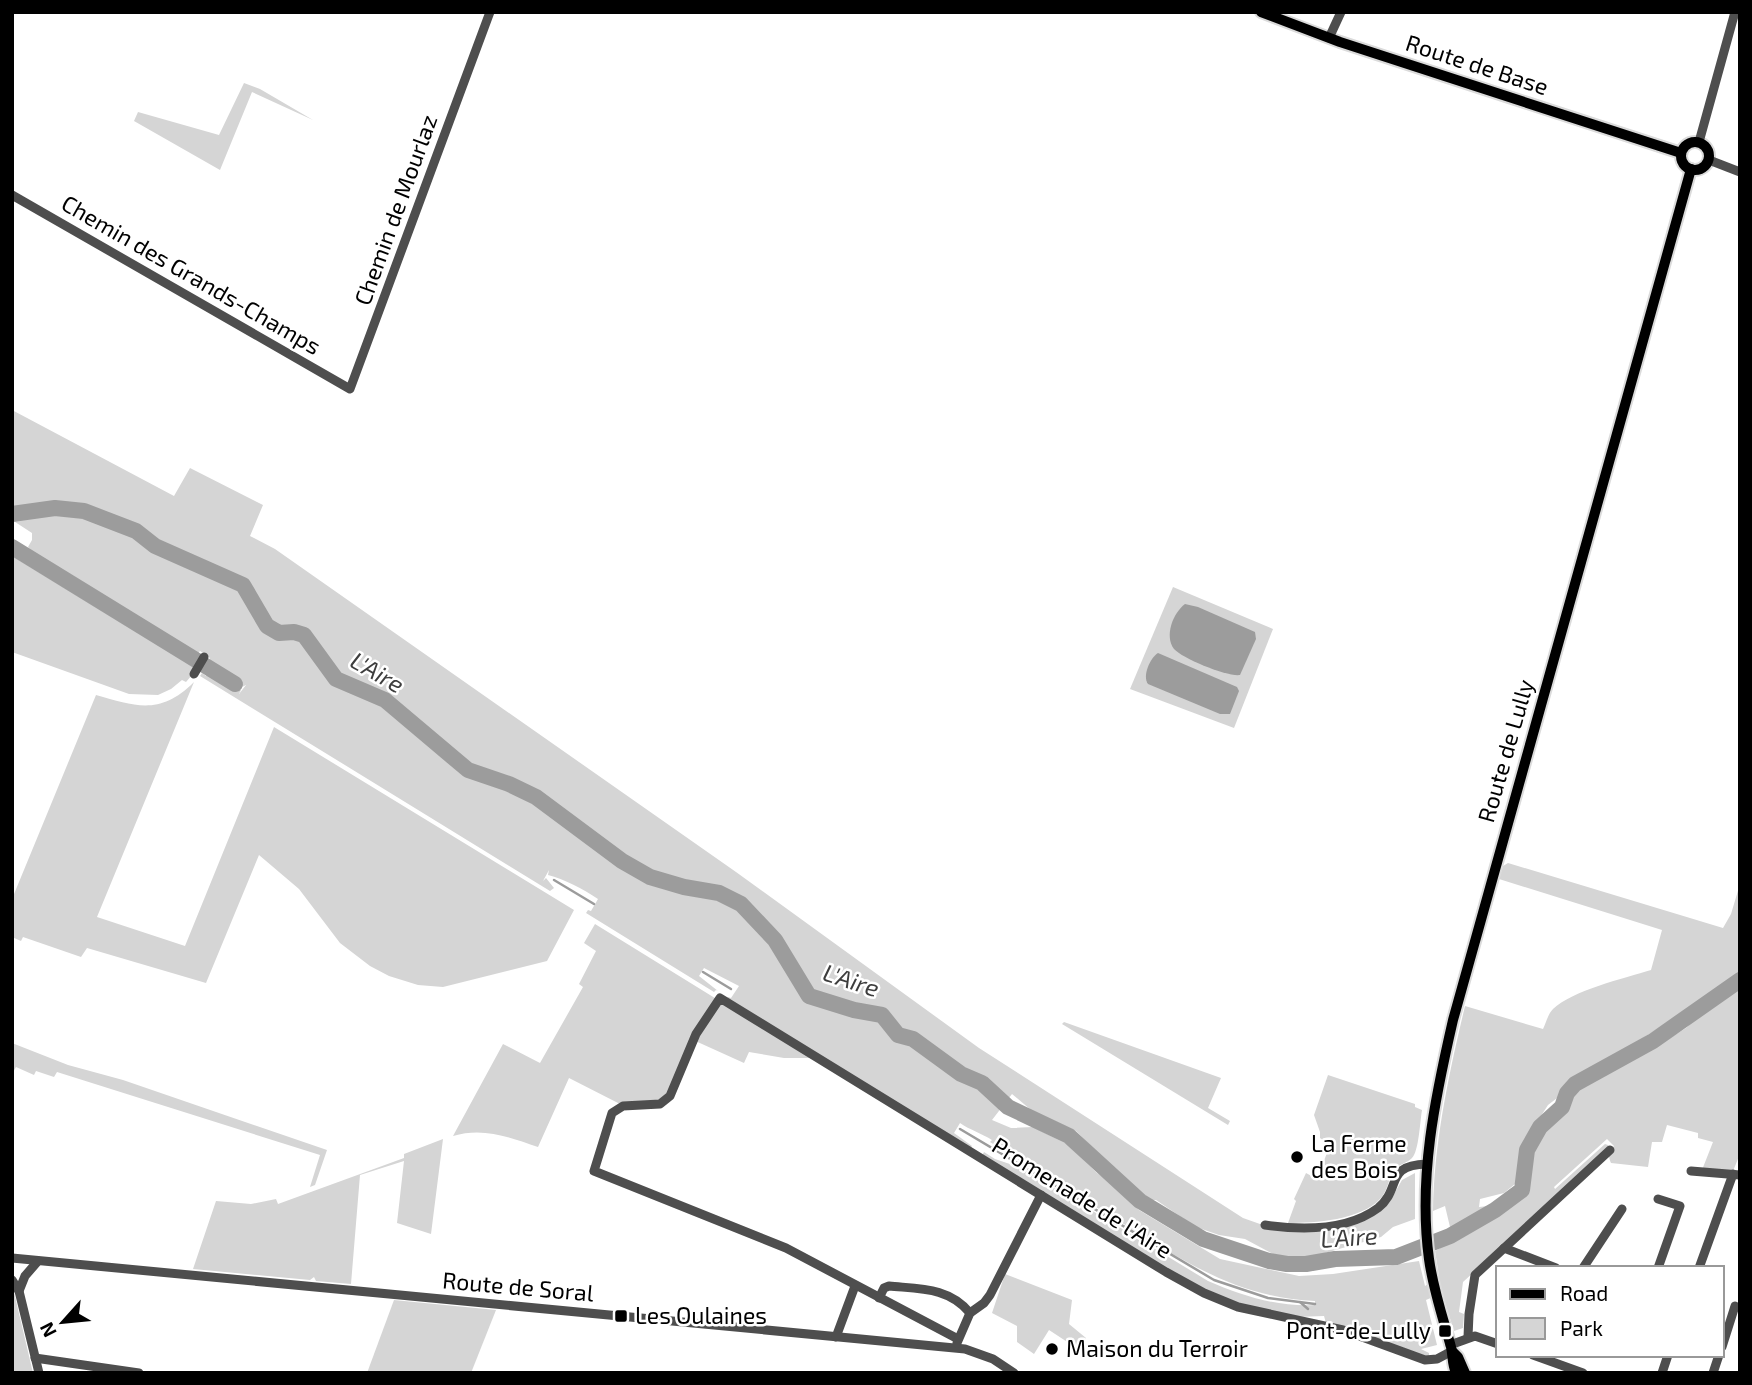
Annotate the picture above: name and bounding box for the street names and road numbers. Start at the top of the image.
street label: Route de Base [1403,28,1552,100]
street label: Chemin de Mourlaz [348,111,443,309]
street label: Chemin des Grands-Champs [57,188,326,360]
street label: Route de Lully [1471,676,1539,825]
street label: Promenade de l'Aire [987,1130,1178,1264]
street label: Route de Soral [441,1265,595,1307]

